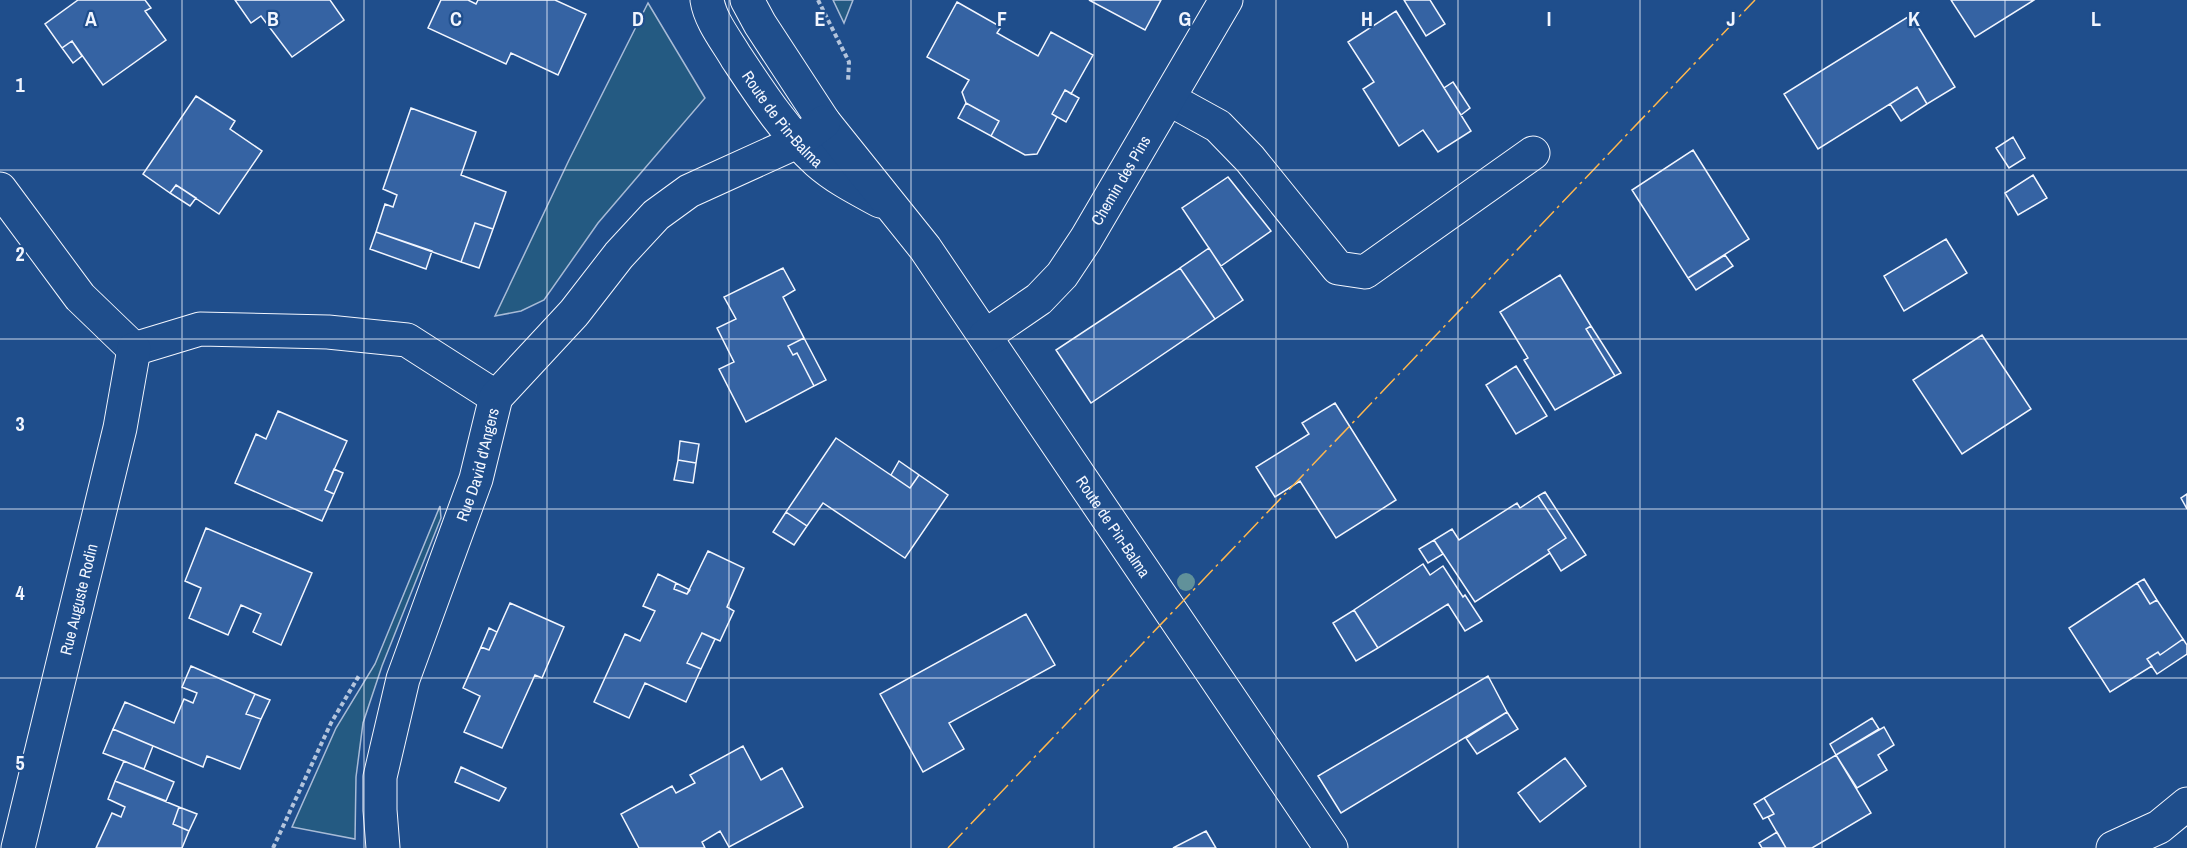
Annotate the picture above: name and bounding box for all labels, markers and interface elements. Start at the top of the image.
text: A [85,5,97,32]
text: B [267,5,279,32]
text: C [450,5,462,32]
text: D [632,5,644,32]
text: E [815,5,826,32]
text: F [997,5,1007,32]
text: G [1179,5,1191,32]
text: H [1361,5,1373,32]
text: I [1547,5,1551,32]
text: J [1726,5,1736,32]
text: K [1908,5,1920,32]
text: L [2091,5,2101,32]
street label: Route de Pin-Balma [737,66,828,173]
text: 1 [15,71,25,98]
street label: Chemin des Pins [1085,131,1155,229]
text: 2 [15,240,25,267]
street label: Rue David d'Angers [451,406,504,524]
text: 3 [15,410,25,437]
street label: Route de Pin-Balma [1071,471,1156,582]
street label: Rue Auguste Rodin [54,541,103,657]
text: 4 [15,579,25,606]
text: 5 [15,749,25,776]

